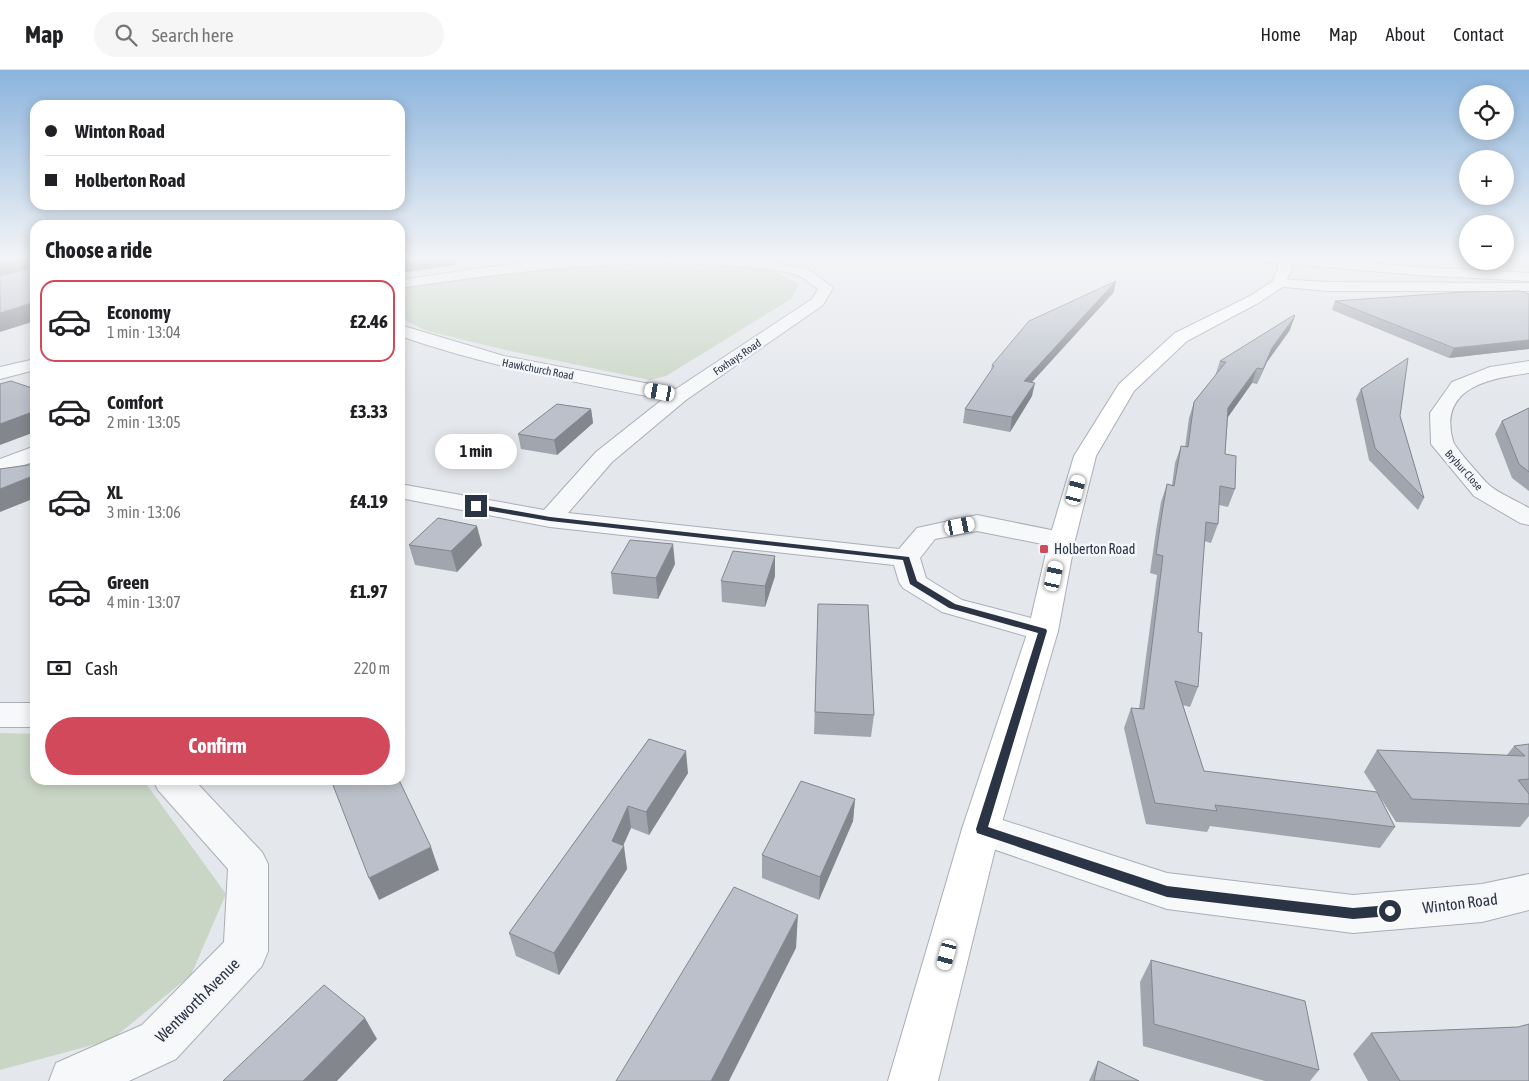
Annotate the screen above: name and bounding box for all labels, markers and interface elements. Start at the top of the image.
search box [94,12,444,57]
text: Map [25,21,64,48]
icon: search [112,21,140,49]
text: Search here [152,24,234,46]
text: Home [1261,24,1301,45]
text: Map [1329,24,1358,45]
text: About [1386,24,1425,45]
text: Contact [1453,24,1504,45]
map controls [1459,85,1514,270]
button: locate [1459,85,1514,140]
text: Winton Road [75,120,165,142]
button: + [1459,150,1514,205]
text: Holberton Road [75,169,185,191]
button: − [1459,215,1514,270]
text: Choose a ride [45,237,152,263]
icon: car [47,299,92,344]
text: Economy [107,301,171,323]
text: £2.46 [350,310,388,332]
text: 1 min · 13:04 [107,323,181,341]
street label: Foxhays Road [711,337,763,377]
street label: Hawkchurch Road [501,356,575,382]
car [643,382,676,402]
icon: car [47,389,92,434]
text: Comfort [107,391,163,413]
text: £3.33 [350,400,388,422]
text: 2 min · 13:05 [107,413,181,431]
callout: 1 min [435,434,517,468]
text: 1 min [460,442,492,460]
street label: Brybur Close [1443,447,1485,493]
car [1064,474,1087,506]
icon: car [47,479,92,524]
text: XL [107,481,123,503]
text: £4.19 [350,490,388,512]
route end [465,495,487,517]
text: 3 min · 13:06 [107,503,181,521]
car [943,516,976,536]
place label: Holberton Road [1054,541,1135,557]
marker: Holberton Road [1038,543,1050,555]
car [1043,560,1064,592]
icon: car [47,569,92,614]
text: Green [107,571,149,593]
text: £1.97 [350,580,388,602]
text: 4 min · 13:07 [107,593,181,611]
icon: cash [45,654,73,682]
text: Cash [85,657,118,679]
text: 220 m [354,659,390,677]
button: Confirm [45,717,390,775]
street label: Winton Road [1421,889,1499,917]
route start [1379,900,1401,922]
car [935,939,958,971]
street label: Wentworth Avenue [151,954,243,1046]

